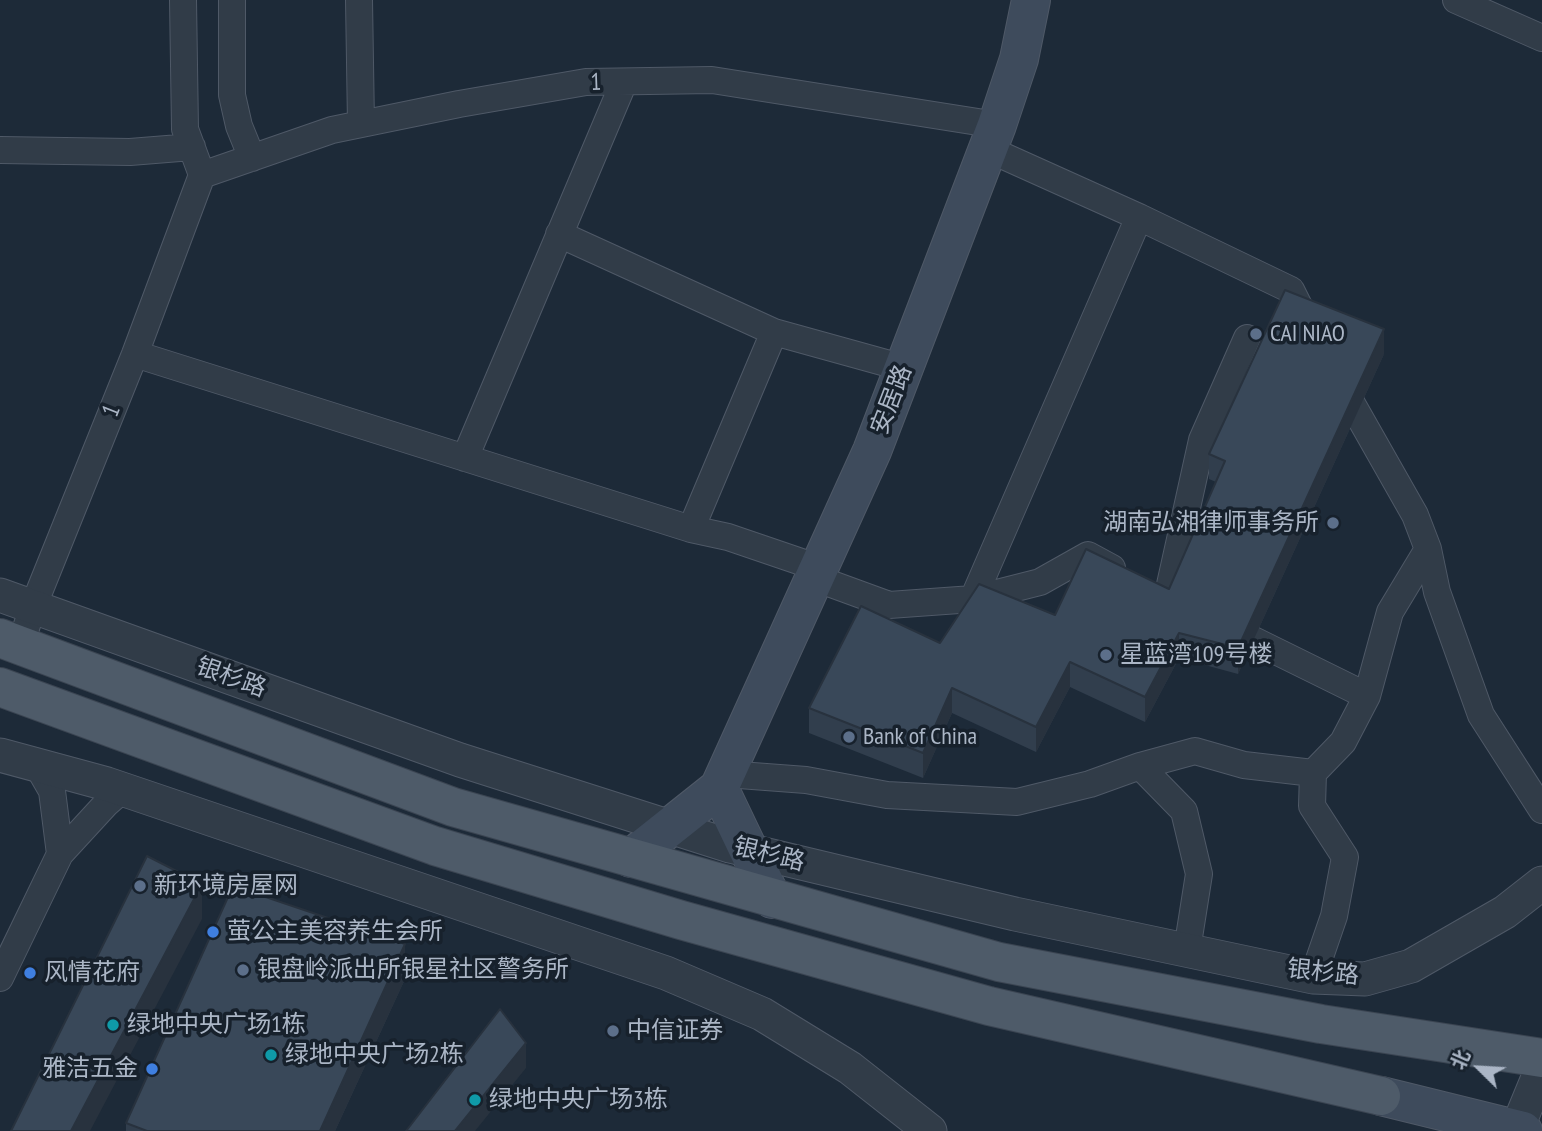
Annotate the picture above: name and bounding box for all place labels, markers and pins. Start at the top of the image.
place label: CAI NIAO [1270,320,1345,348]
marker: CAI NIAO [1248,326,1264,342]
place label: 湖南弘湘律师事务所 [1103,509,1319,537]
marker: 湖南弘湘律师事务所 [1325,515,1341,531]
place label: 星蓝湾109号楼 [1120,641,1272,669]
marker: 星蓝湾109号楼 [1098,647,1114,663]
place label: Bank of China [863,723,977,751]
marker: Bank of China [841,729,857,745]
place label: 新环境房屋网 [154,872,298,900]
marker: 新环境房屋网 [132,878,148,894]
place label: 萤公主美容养生会所 [227,918,443,946]
marker: 萤公主美容养生会所 [205,924,221,940]
place label: 银盘岭派出所银星社区警务所 [257,956,569,984]
place label: 风情花府 [44,959,140,987]
marker: 银盘岭派出所银星社区警务所 [235,962,251,978]
marker: 风情花府 [22,965,38,981]
place label: 绿地中央广场1栋 [127,1011,306,1039]
marker: 绿地中央广场1栋 [105,1017,121,1033]
place label: 中信证券 [627,1017,723,1045]
marker: 中信证券 [605,1023,621,1039]
place label: 绿地中央广场2栋 [285,1041,464,1069]
marker: 绿地中央广场2栋 [263,1047,279,1063]
place label: 雅洁五金 [42,1055,138,1083]
marker: 雅洁五金 [144,1061,160,1077]
place label: 绿地中央广场3栋 [489,1086,668,1114]
marker: 绿地中央广场3栋 [467,1092,483,1108]

